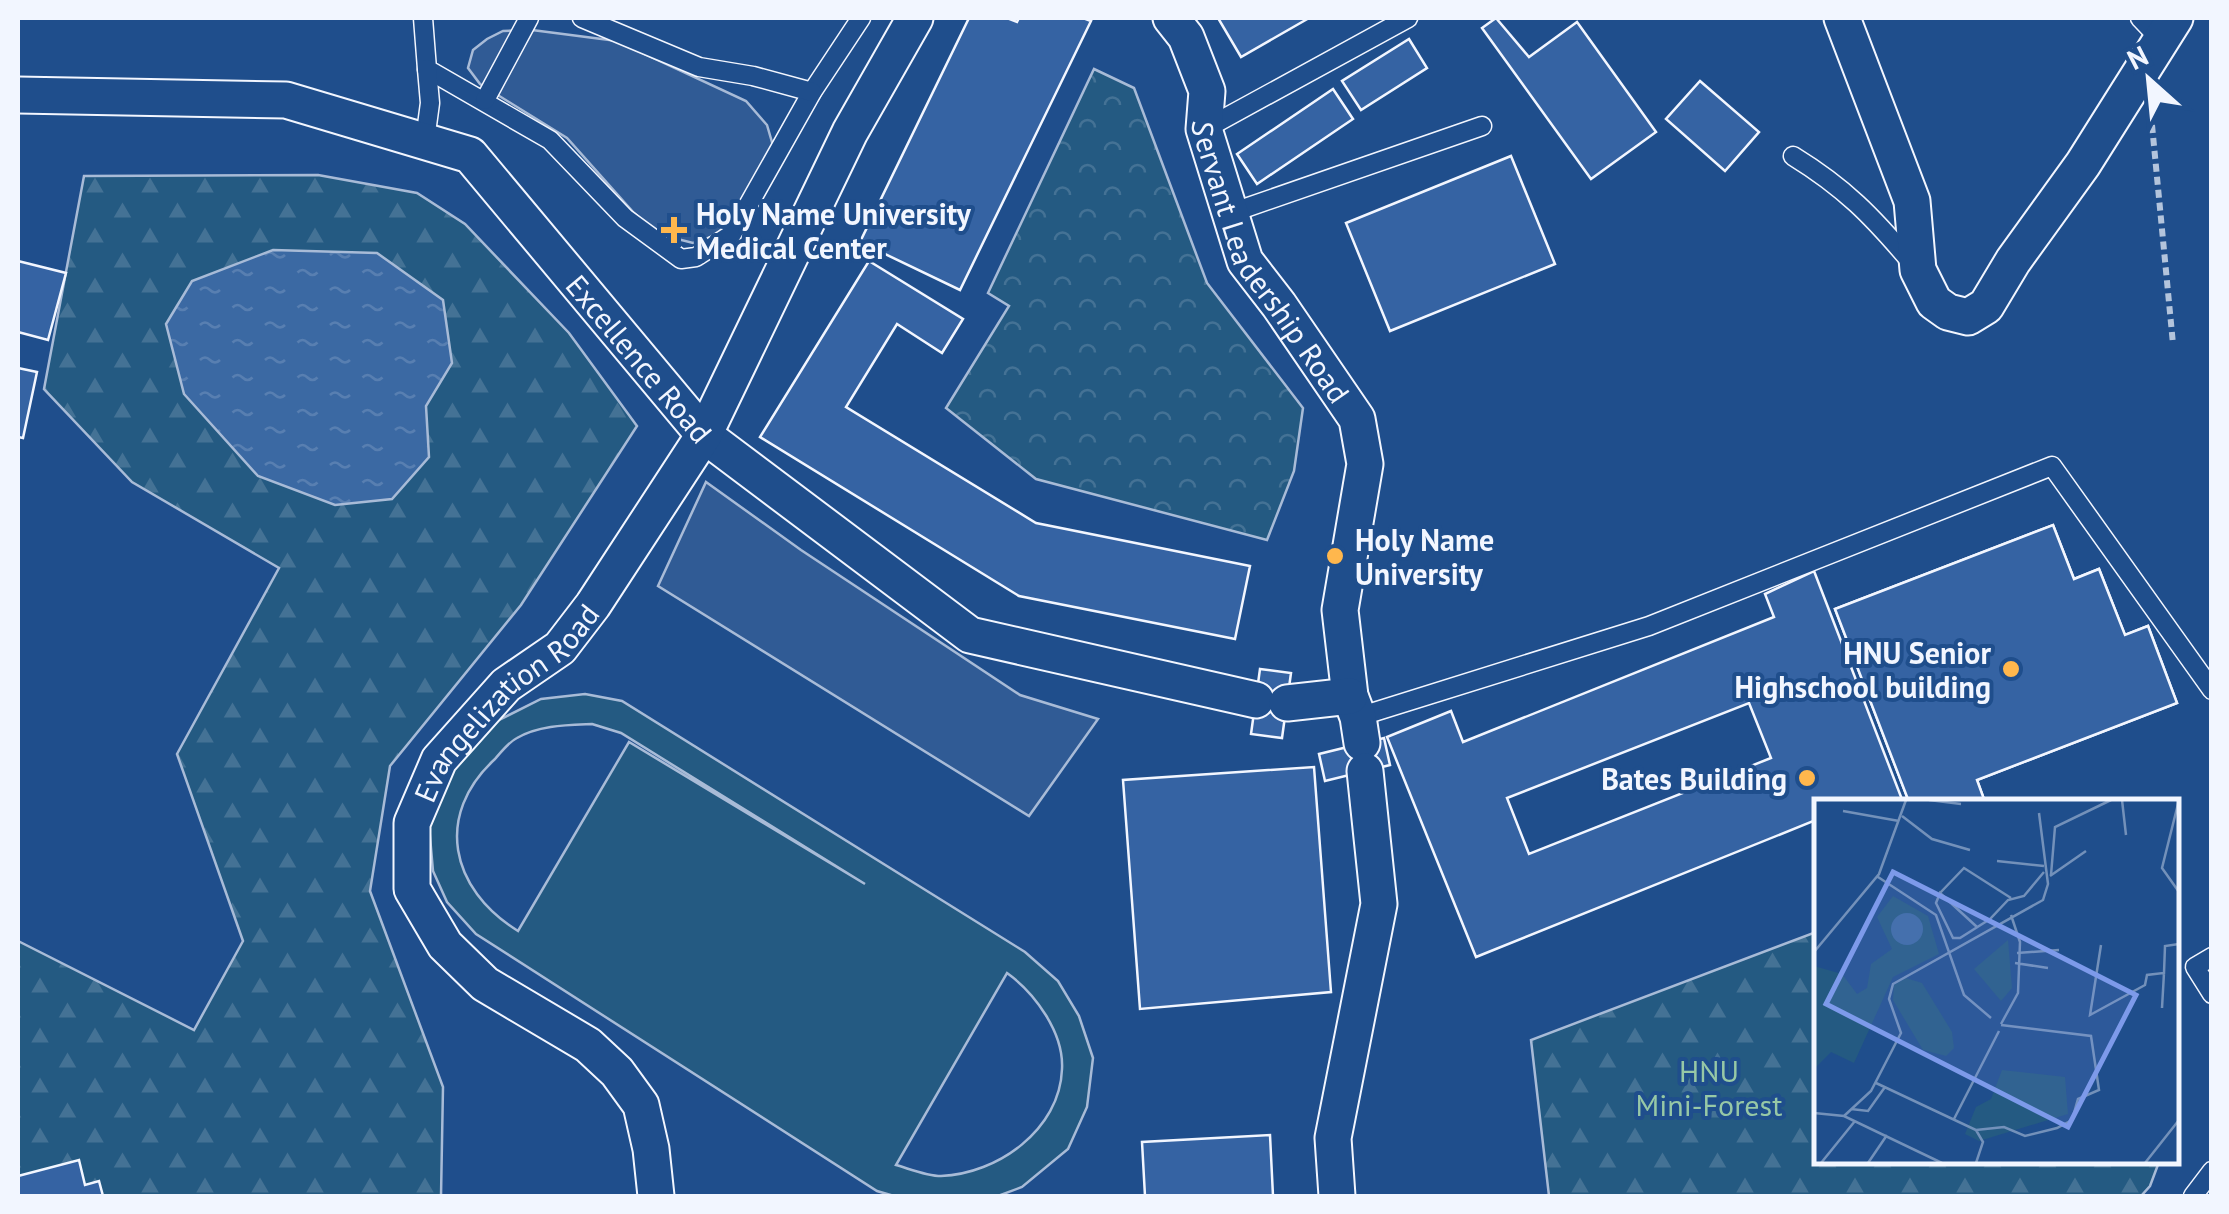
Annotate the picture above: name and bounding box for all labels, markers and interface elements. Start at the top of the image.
north arrow [2099,30,2199,130]
text: N [2121,37,2154,78]
street label: Servant Leadership Road [1184,119,1359,410]
place label: Holy Name University Medical Center [696,194,971,267]
marker: Holy Name University Medical Center [661,217,687,243]
street label: Excellence Road [558,266,721,450]
place label: Holy Name University [1355,520,1494,593]
marker: Holy Name University [1324,545,1346,567]
street label: Evangelization Road [404,595,607,807]
place label: HNU Senior Highschool building [1735,633,1991,706]
marker: HNU Senior Highschool building [2000,658,2022,680]
place label: Bates Building [1601,759,1787,798]
marker: Bates Building [1796,767,1818,789]
inset map [1814,799,2179,1164]
park label: HNU Mini-Forest [1636,1051,1782,1124]

